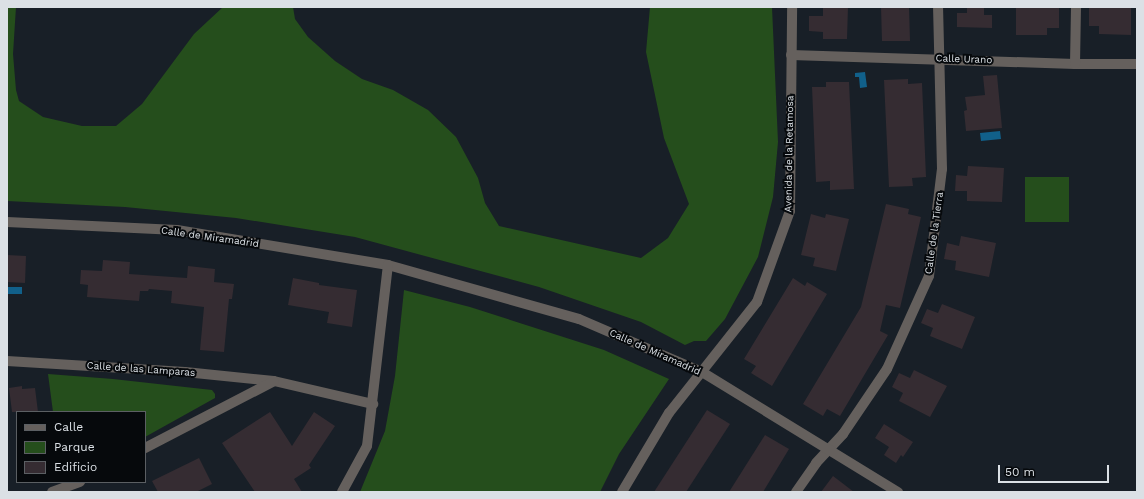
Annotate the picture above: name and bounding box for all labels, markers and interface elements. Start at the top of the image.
street label: Calle Urano [935,52,993,66]
street label: Avenida de la Retamosa [782,95,796,213]
street label: Calle de la Tierra [922,191,946,275]
street label: Calle de Miramadrid [160,224,260,250]
street label: Calle de Miramadrid [608,326,702,378]
street label: Calle de las Lamparas [86,359,196,379]
legend [16,411,146,483]
text: Calle [54,420,83,434]
text: Parque [54,440,95,454]
scale bar [1000,457,1111,483]
text: Edificio [54,460,97,474]
text: 50 m [1005,465,1035,479]

